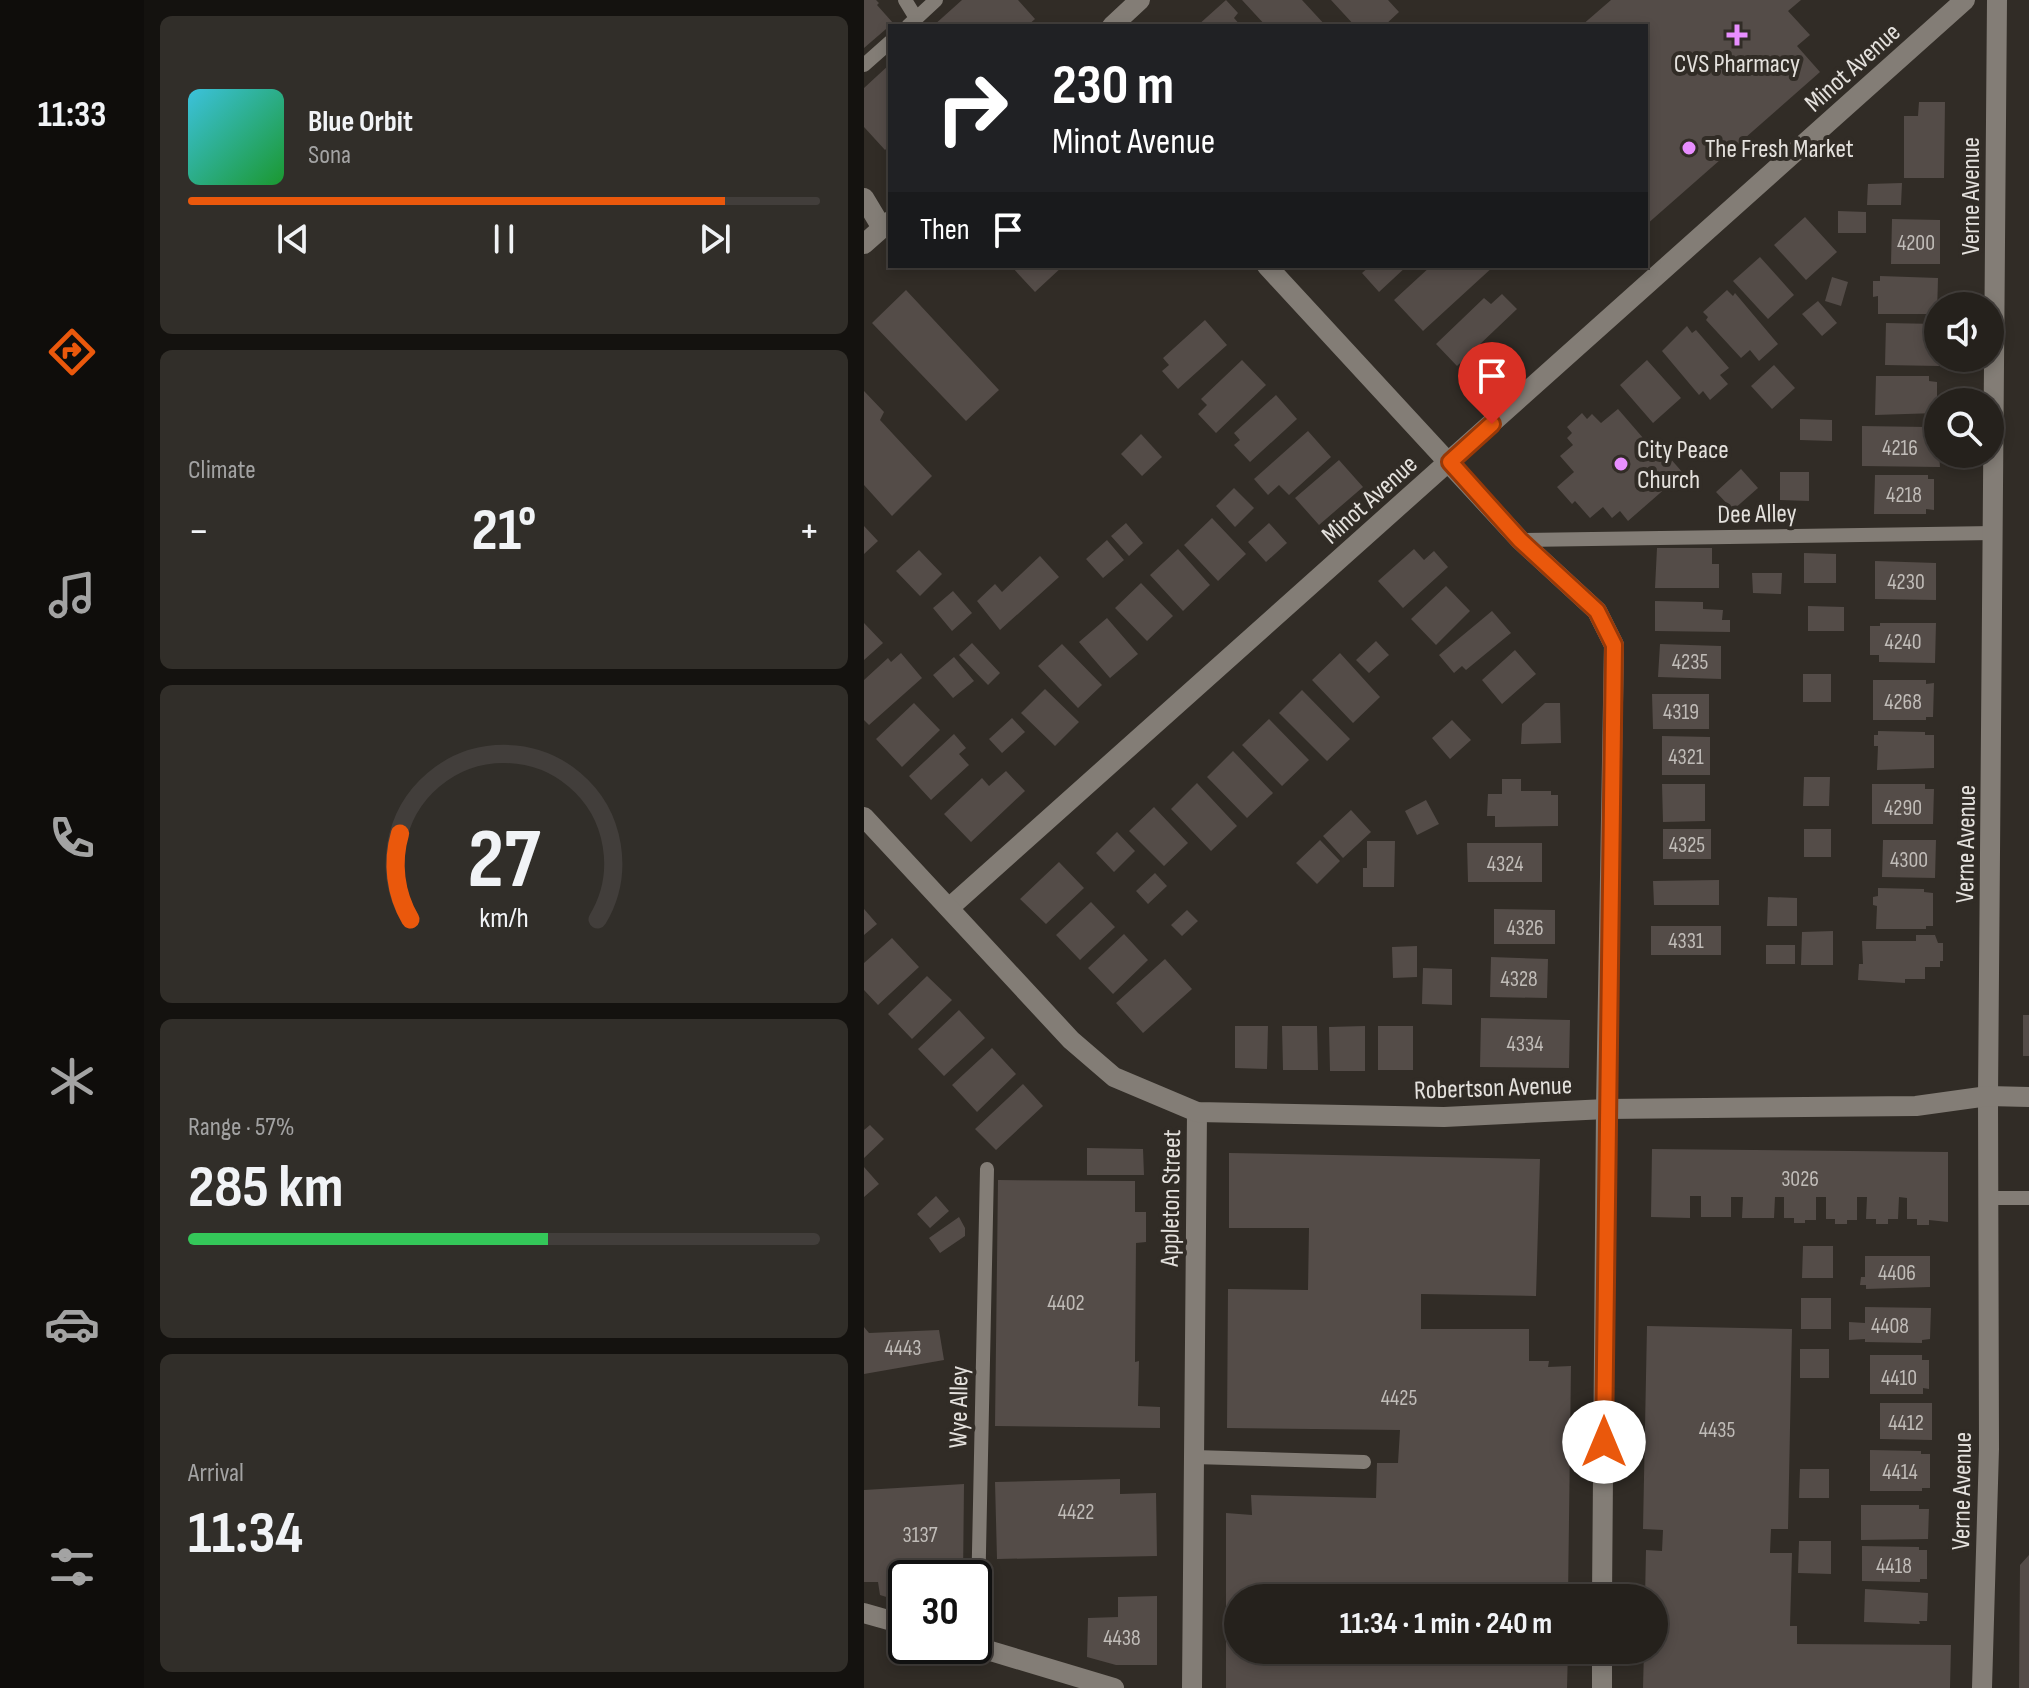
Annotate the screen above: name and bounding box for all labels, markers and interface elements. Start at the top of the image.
street label: Minot Avenue [1799,17,1907,119]
marker: CVS Pharmacy [1728,26,1746,44]
place label: CVS Pharmacy [1674,49,1800,80]
text: 230 m [1052,53,1174,120]
icon: right [920,56,1024,160]
text: 11:33 [38,94,106,137]
text: Blue Orbit [308,104,413,140]
text: Minot Avenue [1052,121,1215,164]
place label: The Fresh Market [1705,134,1854,165]
street label: Verne Avenue [1956,137,1987,255]
marker: The Fresh Market [1680,139,1698,157]
text: Sona [308,140,351,171]
icon: arrive [986,208,1030,252]
text: Then [920,212,970,248]
icon: previous [271,217,315,261]
icon: pause [482,217,526,261]
icon: next [693,217,737,261]
house number: 4200 [1897,230,1935,257]
map controls [1924,292,2004,468]
button: sound [1924,292,2004,372]
icon: directions [44,324,100,380]
pin [1458,342,1526,424]
icon: arrive [1470,354,1514,398]
button: search [1924,388,2004,468]
place label: City Peace Church [1637,435,1729,496]
house number: 4216 [1882,435,1918,462]
street label: Minot Avenue [1316,449,1424,551]
text: Climate [188,455,256,486]
marker: City Peace Church [1612,455,1630,473]
house number: 4218 [1886,482,1922,509]
text: 21° [471,495,537,567]
street label: Dee Alley [1717,498,1797,531]
text: − [188,505,210,558]
text: + [798,505,820,558]
icon: music [44,567,100,623]
house number: 4230 [1887,569,1925,596]
house number: 4240 [1884,629,1922,656]
house number: 4235 [1672,649,1708,676]
house number: 4268 [1884,689,1922,716]
house number: 4319 [1663,699,1699,726]
house number: 4321 [1668,744,1704,771]
street label: Verne Avenue [1950,785,1983,903]
house number: 4290 [1884,795,1922,822]
icon: phone [44,810,100,866]
text: 27 [468,811,541,911]
house number: 4325 [1669,832,1705,859]
house number: 4300 [1890,847,1928,874]
house number: 4324 [1487,851,1523,878]
text: km/h [479,901,529,936]
house number: 4326 [1506,915,1544,942]
house number: 4331 [1668,928,1704,955]
house number: 4328 [1500,966,1538,993]
house number: 4334 [1507,1031,1543,1058]
icon: climate [44,1053,100,1109]
street label: Robertson Avenue [1413,1070,1573,1107]
text: Range · 57% [188,1112,295,1143]
street label: Appleton Street [1155,1129,1188,1268]
text: 285 km [188,1152,343,1224]
house number: 3026 [1781,1166,1819,1193]
house number: 4406 [1878,1260,1916,1287]
house number: 4402 [1047,1290,1085,1317]
icon: car [44,1296,100,1352]
house number: 4408 [1871,1313,1909,1340]
house number: 4443 [884,1335,922,1362]
street label: Wye Alley [943,1365,976,1449]
house number: 4410 [1881,1365,1917,1392]
house number: 4425 [1381,1385,1417,1412]
position arrow [1562,1400,1646,1484]
house number: 4412 [1888,1410,1924,1437]
house number: 4435 [1699,1417,1735,1444]
street label: Verne Avenue [1946,1432,1979,1550]
text: Arrival [188,1458,244,1489]
house number: 4414 [1882,1459,1918,1486]
text: 11:34 [188,1498,303,1570]
house number: 4422 [1058,1499,1094,1526]
house number: 3137 [903,1522,938,1549]
icon: filters [44,1539,100,1595]
house number: 4418 [1876,1553,1912,1580]
speed limit sign: 30 [888,1560,992,1664]
text: 11:34 · 1 min · 240 m [1340,1606,1552,1642]
house number: 4438 [1103,1625,1141,1652]

